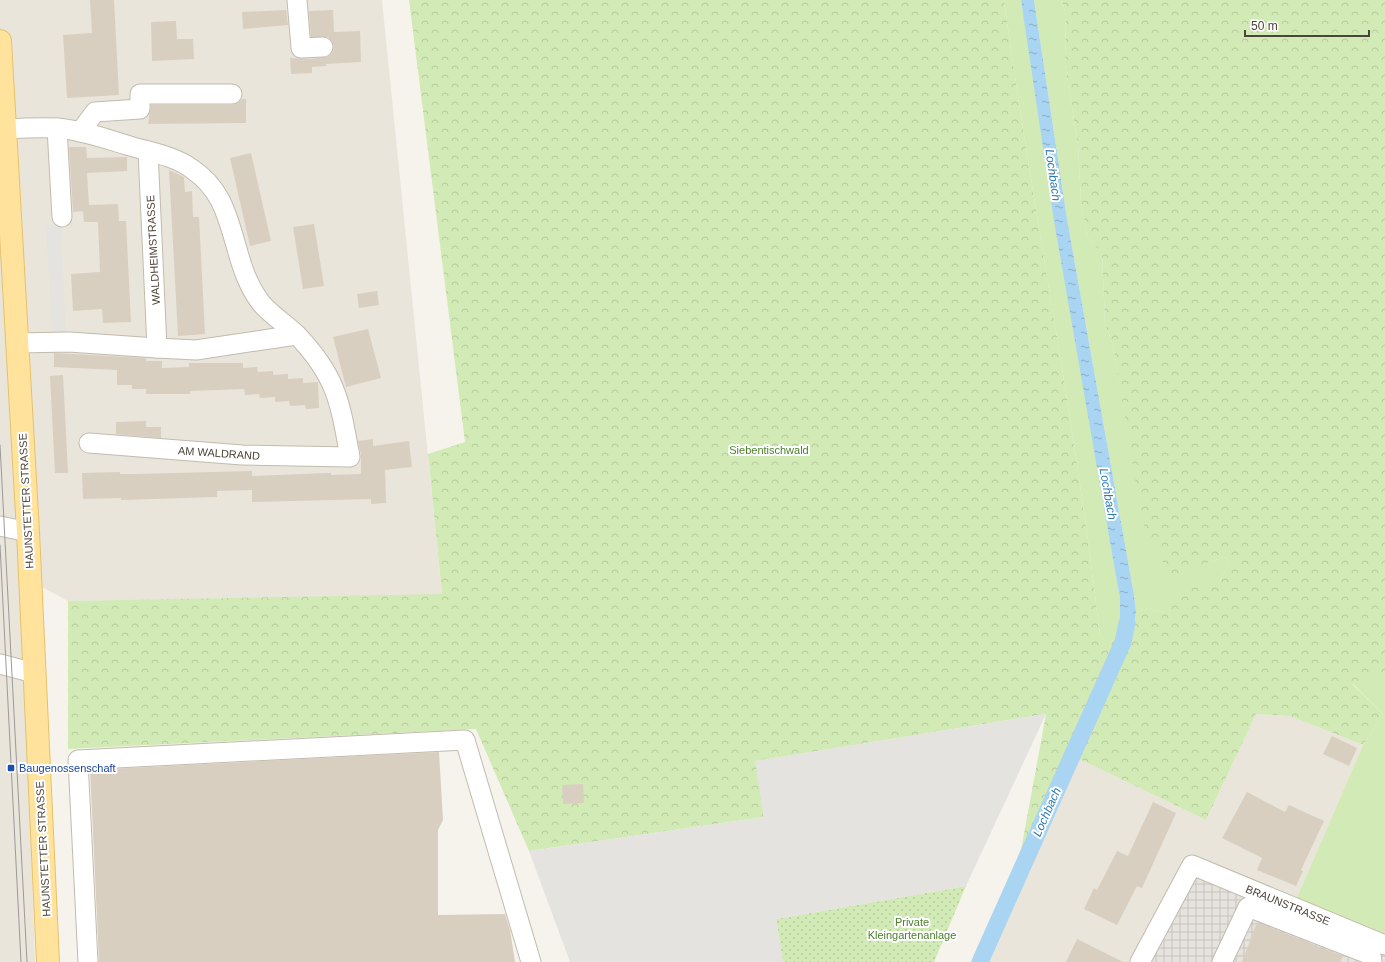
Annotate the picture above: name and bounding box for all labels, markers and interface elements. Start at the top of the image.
scale bar [1245,12,1369,38]
text: 50 m [1251,19,1278,33]
water label: Lochbach [1042,148,1064,202]
street label: WALDHEIMSTRASSE [144,195,162,305]
street label: HAUNSTETTER STRASSE [16,433,36,569]
street label: AM WALDRAND [178,444,260,462]
park label: Siebentischwald [729,444,809,456]
water label: Lochbach [1097,467,1119,521]
place label: Baugenossenschaft [19,762,116,774]
marker: Baugenossenschaft [6,763,16,773]
street label: HAUNSTETTER STRASSE [33,781,53,917]
water label: Lochbach [1030,785,1064,839]
street label: BRAUNSTRASSE [1244,883,1332,927]
park label: Private Kleingartenanlage [868,916,956,941]

